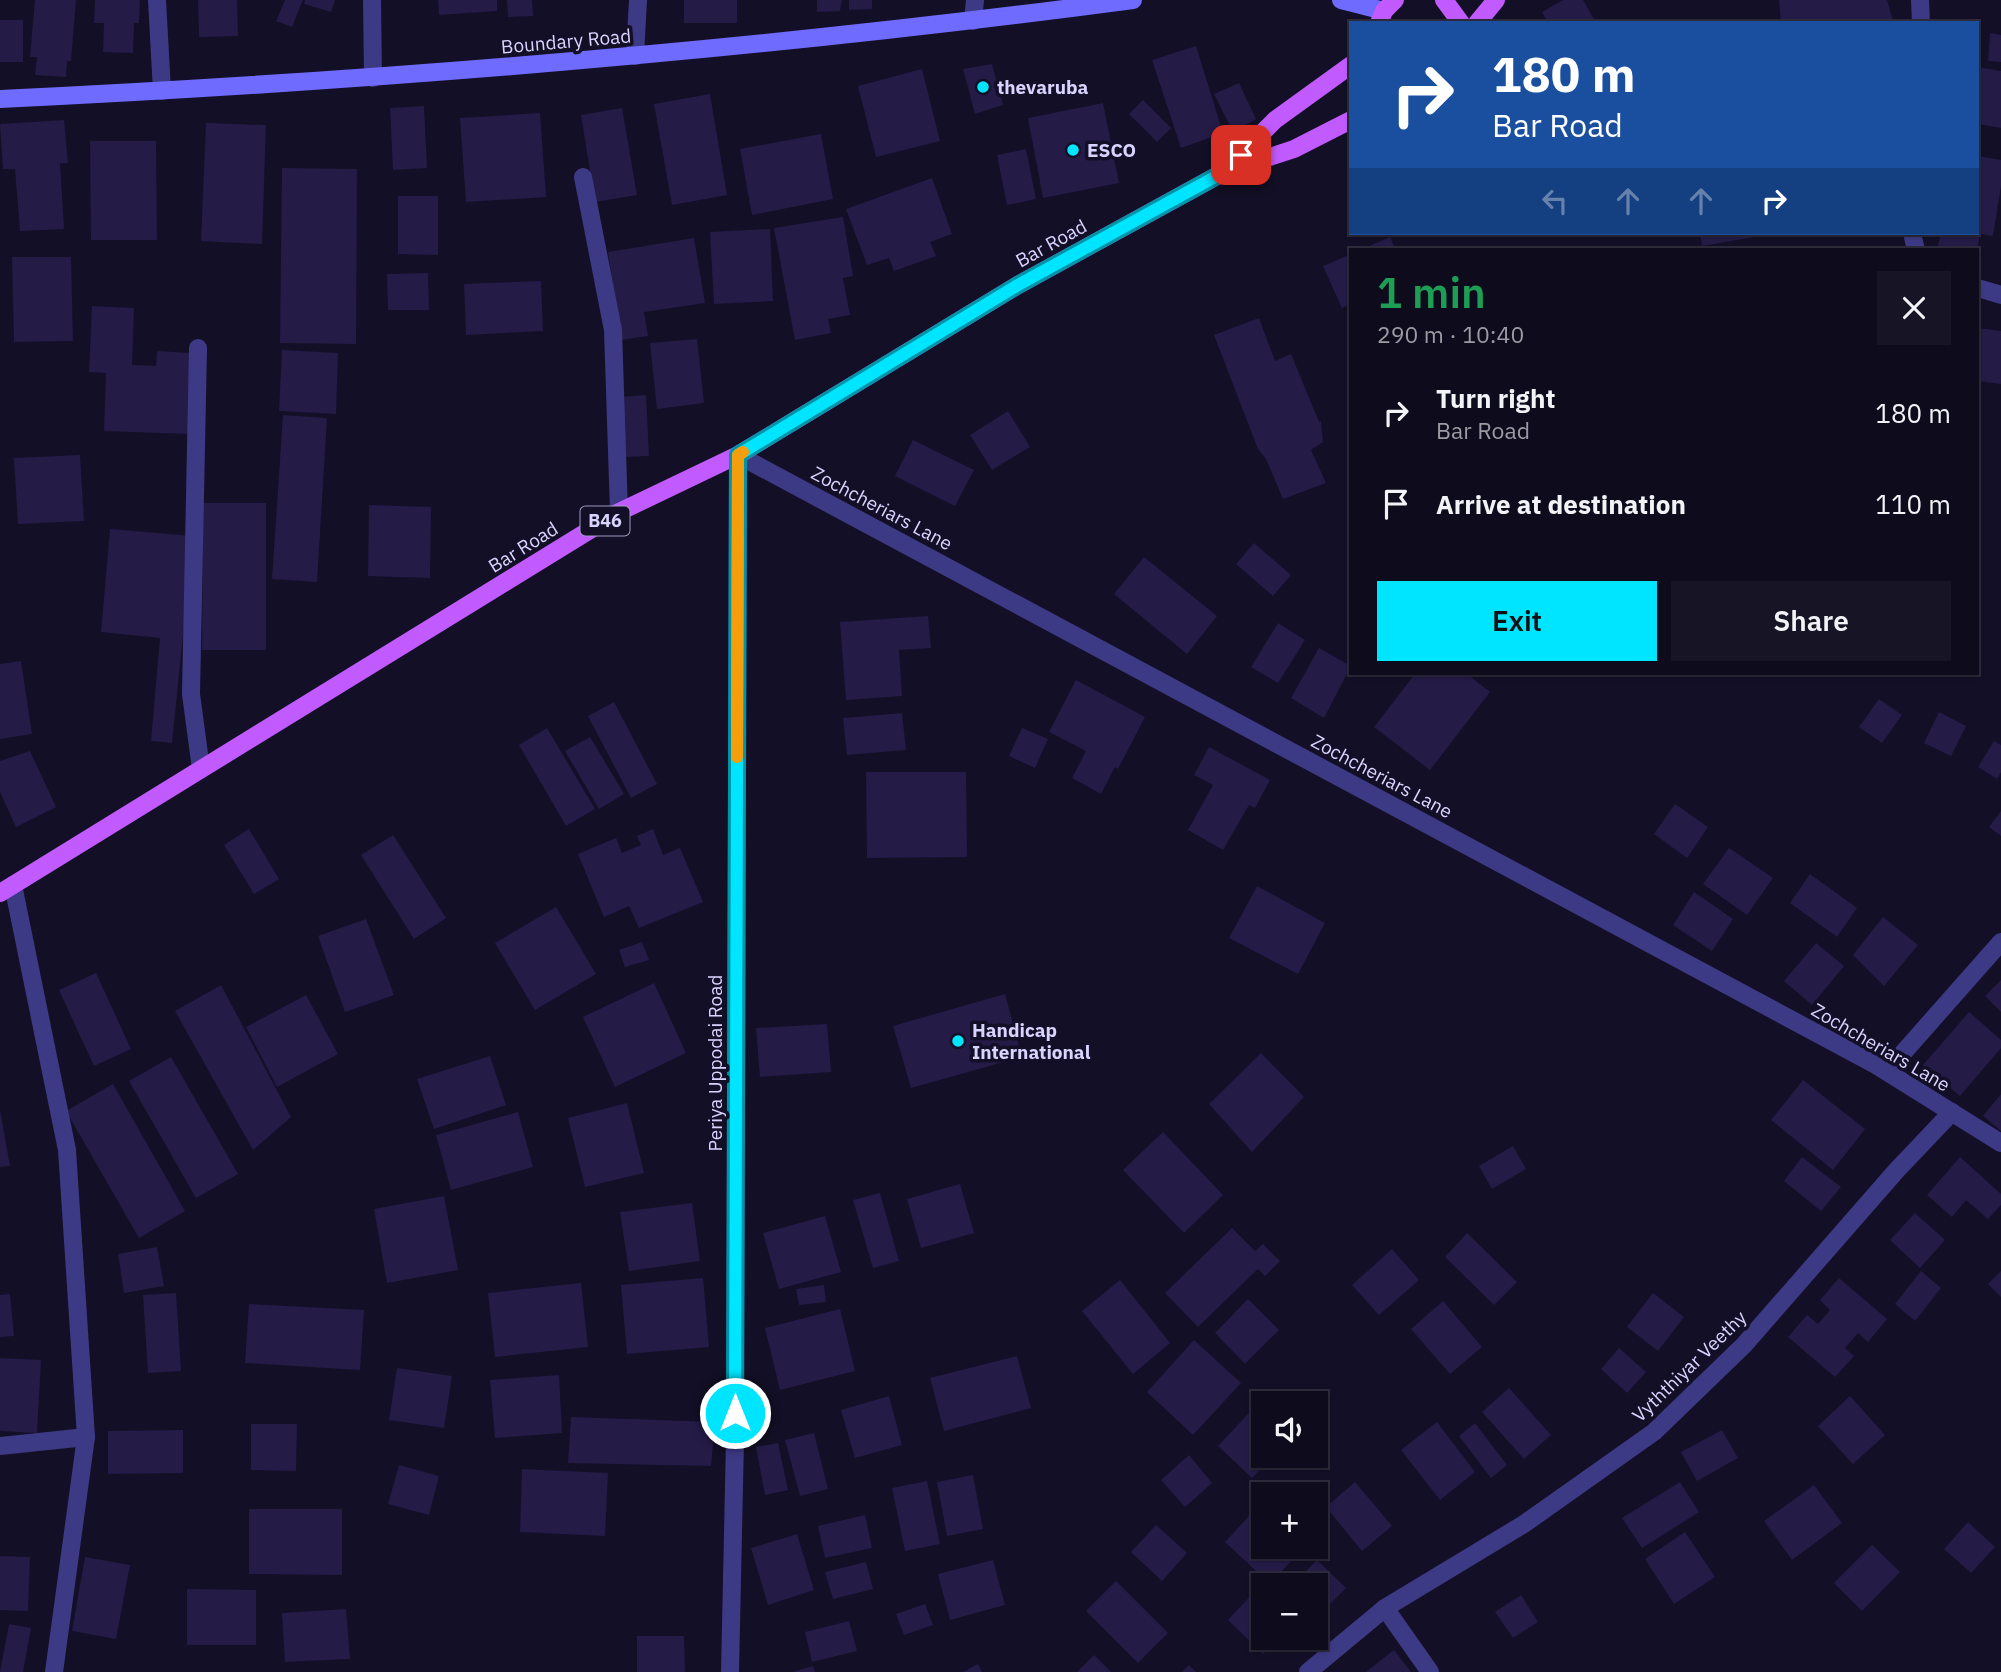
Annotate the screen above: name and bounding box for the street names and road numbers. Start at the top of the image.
street label: Boundary Road [500,23,632,59]
street label: Bar Road [1011,214,1091,272]
street label: Zochcheriars Lane [807,461,957,555]
road number: B46 [580,506,630,536]
street label: Bar Road [484,516,562,578]
street label: Zochcheriars Lane [1307,729,1457,823]
street label: Periya Uppodai Road [703,975,727,1151]
street label: Zochcheriars Lane [1807,998,1955,1096]
street label: Vyththiyar Veethy [1627,1305,1752,1427]

